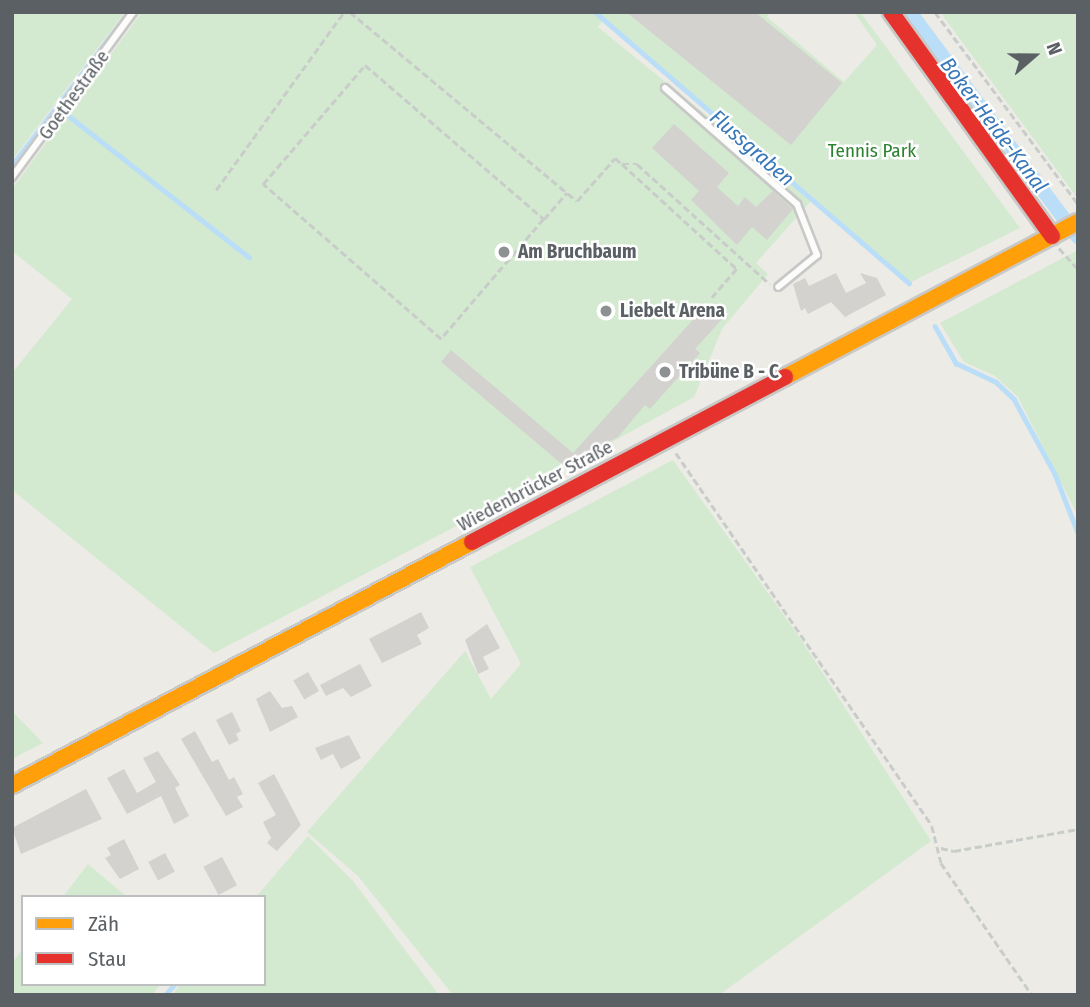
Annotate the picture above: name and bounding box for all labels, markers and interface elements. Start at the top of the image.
north arrow [999,21,1069,91]
text: N [1041,39,1067,58]
street label: Goethestraße [34,46,114,144]
water label: Boker-Heide-Kanal [935,52,1053,198]
water label: Flussgraben [705,105,799,191]
park label: Tennis Park [828,140,916,162]
place label: Am Bruchbaum [518,241,636,263]
marker: Am Bruchbaum [496,244,512,260]
place label: Liebelt Arena [620,300,725,322]
marker: Liebelt Arena [598,303,614,319]
place label: Tribüne B - C [679,361,779,383]
marker: Tribüne B - C [657,364,673,380]
street label: Wiedenbrücker Straße [453,435,617,537]
legend [21,895,266,986]
text: Zäh [88,911,119,937]
text: Stau [88,946,126,972]

